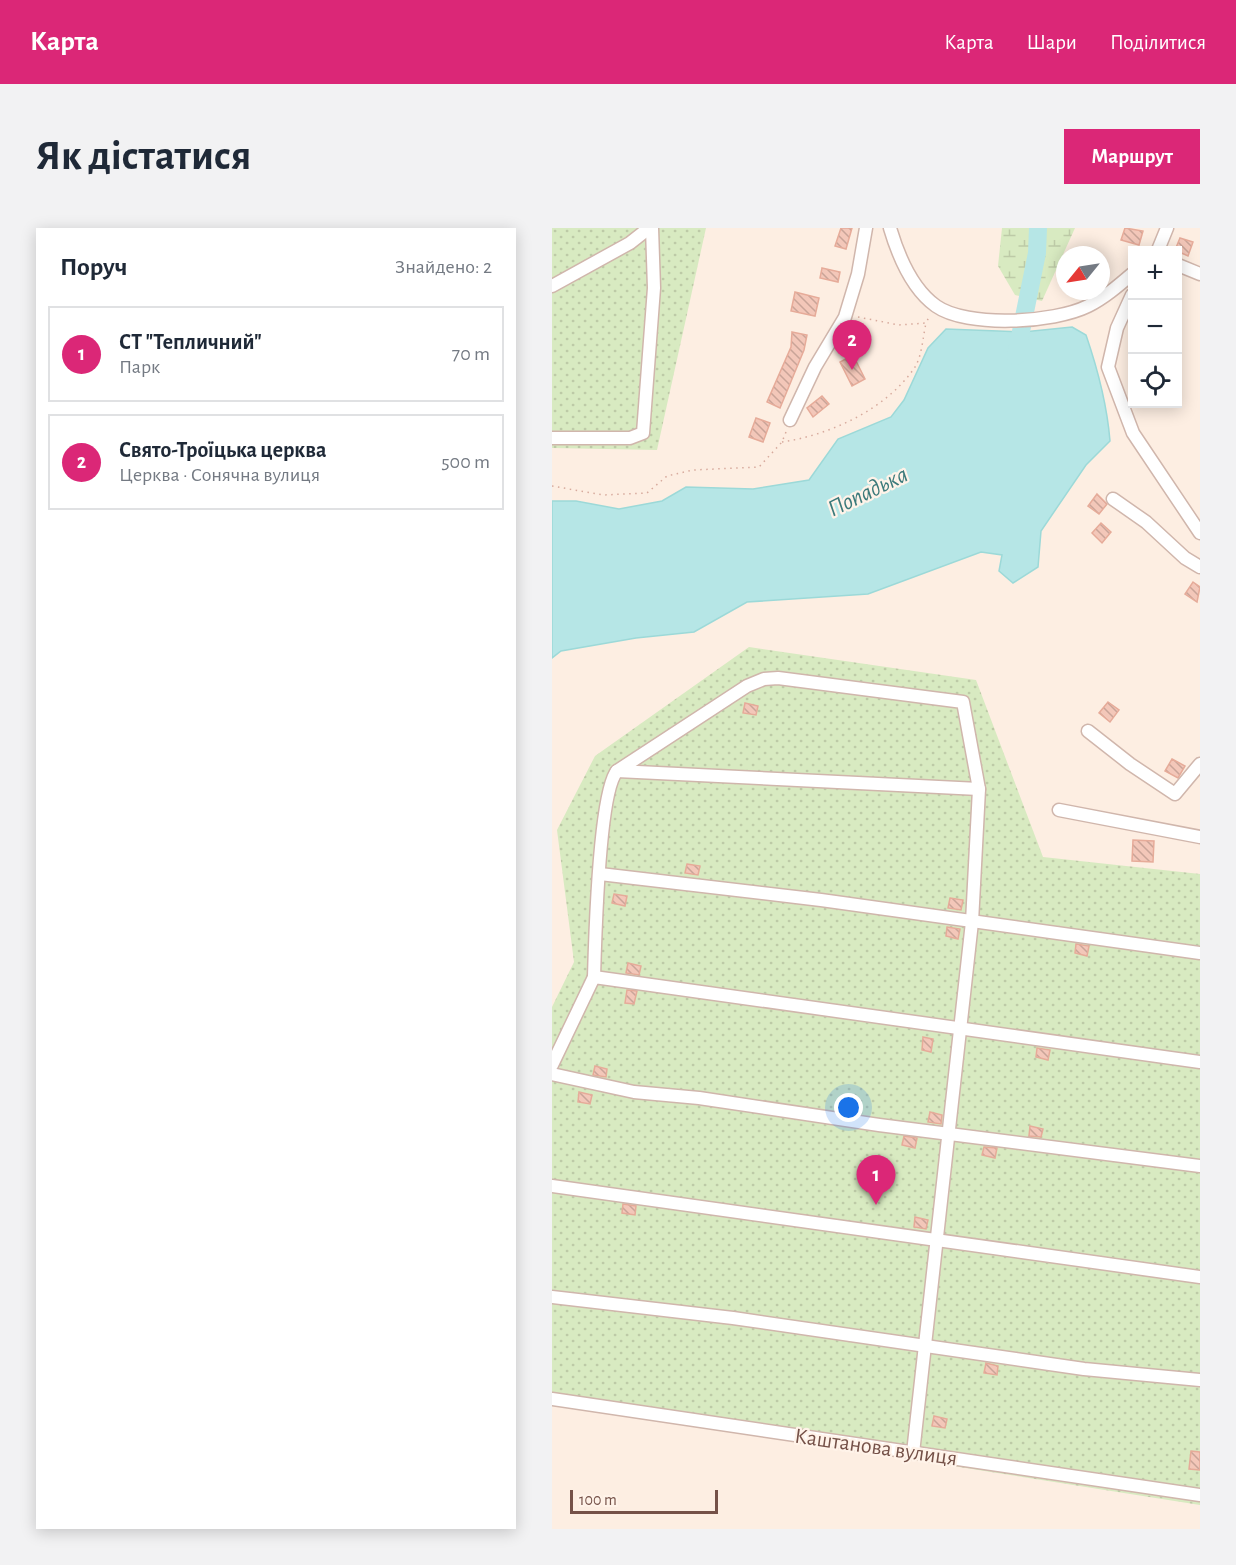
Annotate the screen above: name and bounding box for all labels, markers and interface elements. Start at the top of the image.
text: Карта [30,28,99,56]
text: Карта [944,32,994,53]
text: Шари [1027,32,1077,53]
text: Поділитися [1110,32,1206,53]
button: Маршрут [1064,129,1200,184]
text: Як дістатися [36,135,251,177]
north arrow [1056,246,1110,300]
map controls [1128,246,1182,408]
button: + [1128,246,1182,300]
text: Поруч [60,254,127,280]
text: Знайдено: 2 [395,257,492,277]
button: − [1128,300,1182,354]
pin: 2 [832,320,872,370]
text: СТ "Тепличний" [119,331,262,353]
text: 1 [78,344,85,364]
text: 70 m [452,344,490,364]
button: locate [1128,354,1182,408]
text: Парк [119,357,160,377]
text: Свято-Троїцька церква [119,439,326,461]
text: 2 [77,452,86,472]
text: 500 m [441,452,490,472]
water label: Попадька [824,462,912,522]
text: Церква · Сонячна вулиця [119,465,320,485]
your location [834,1093,863,1122]
pin: 1 [856,1156,896,1205]
street label: Каштанова вулиця [793,1425,959,1469]
scale bar [570,1487,718,1514]
text: 100 m [579,1492,617,1508]

